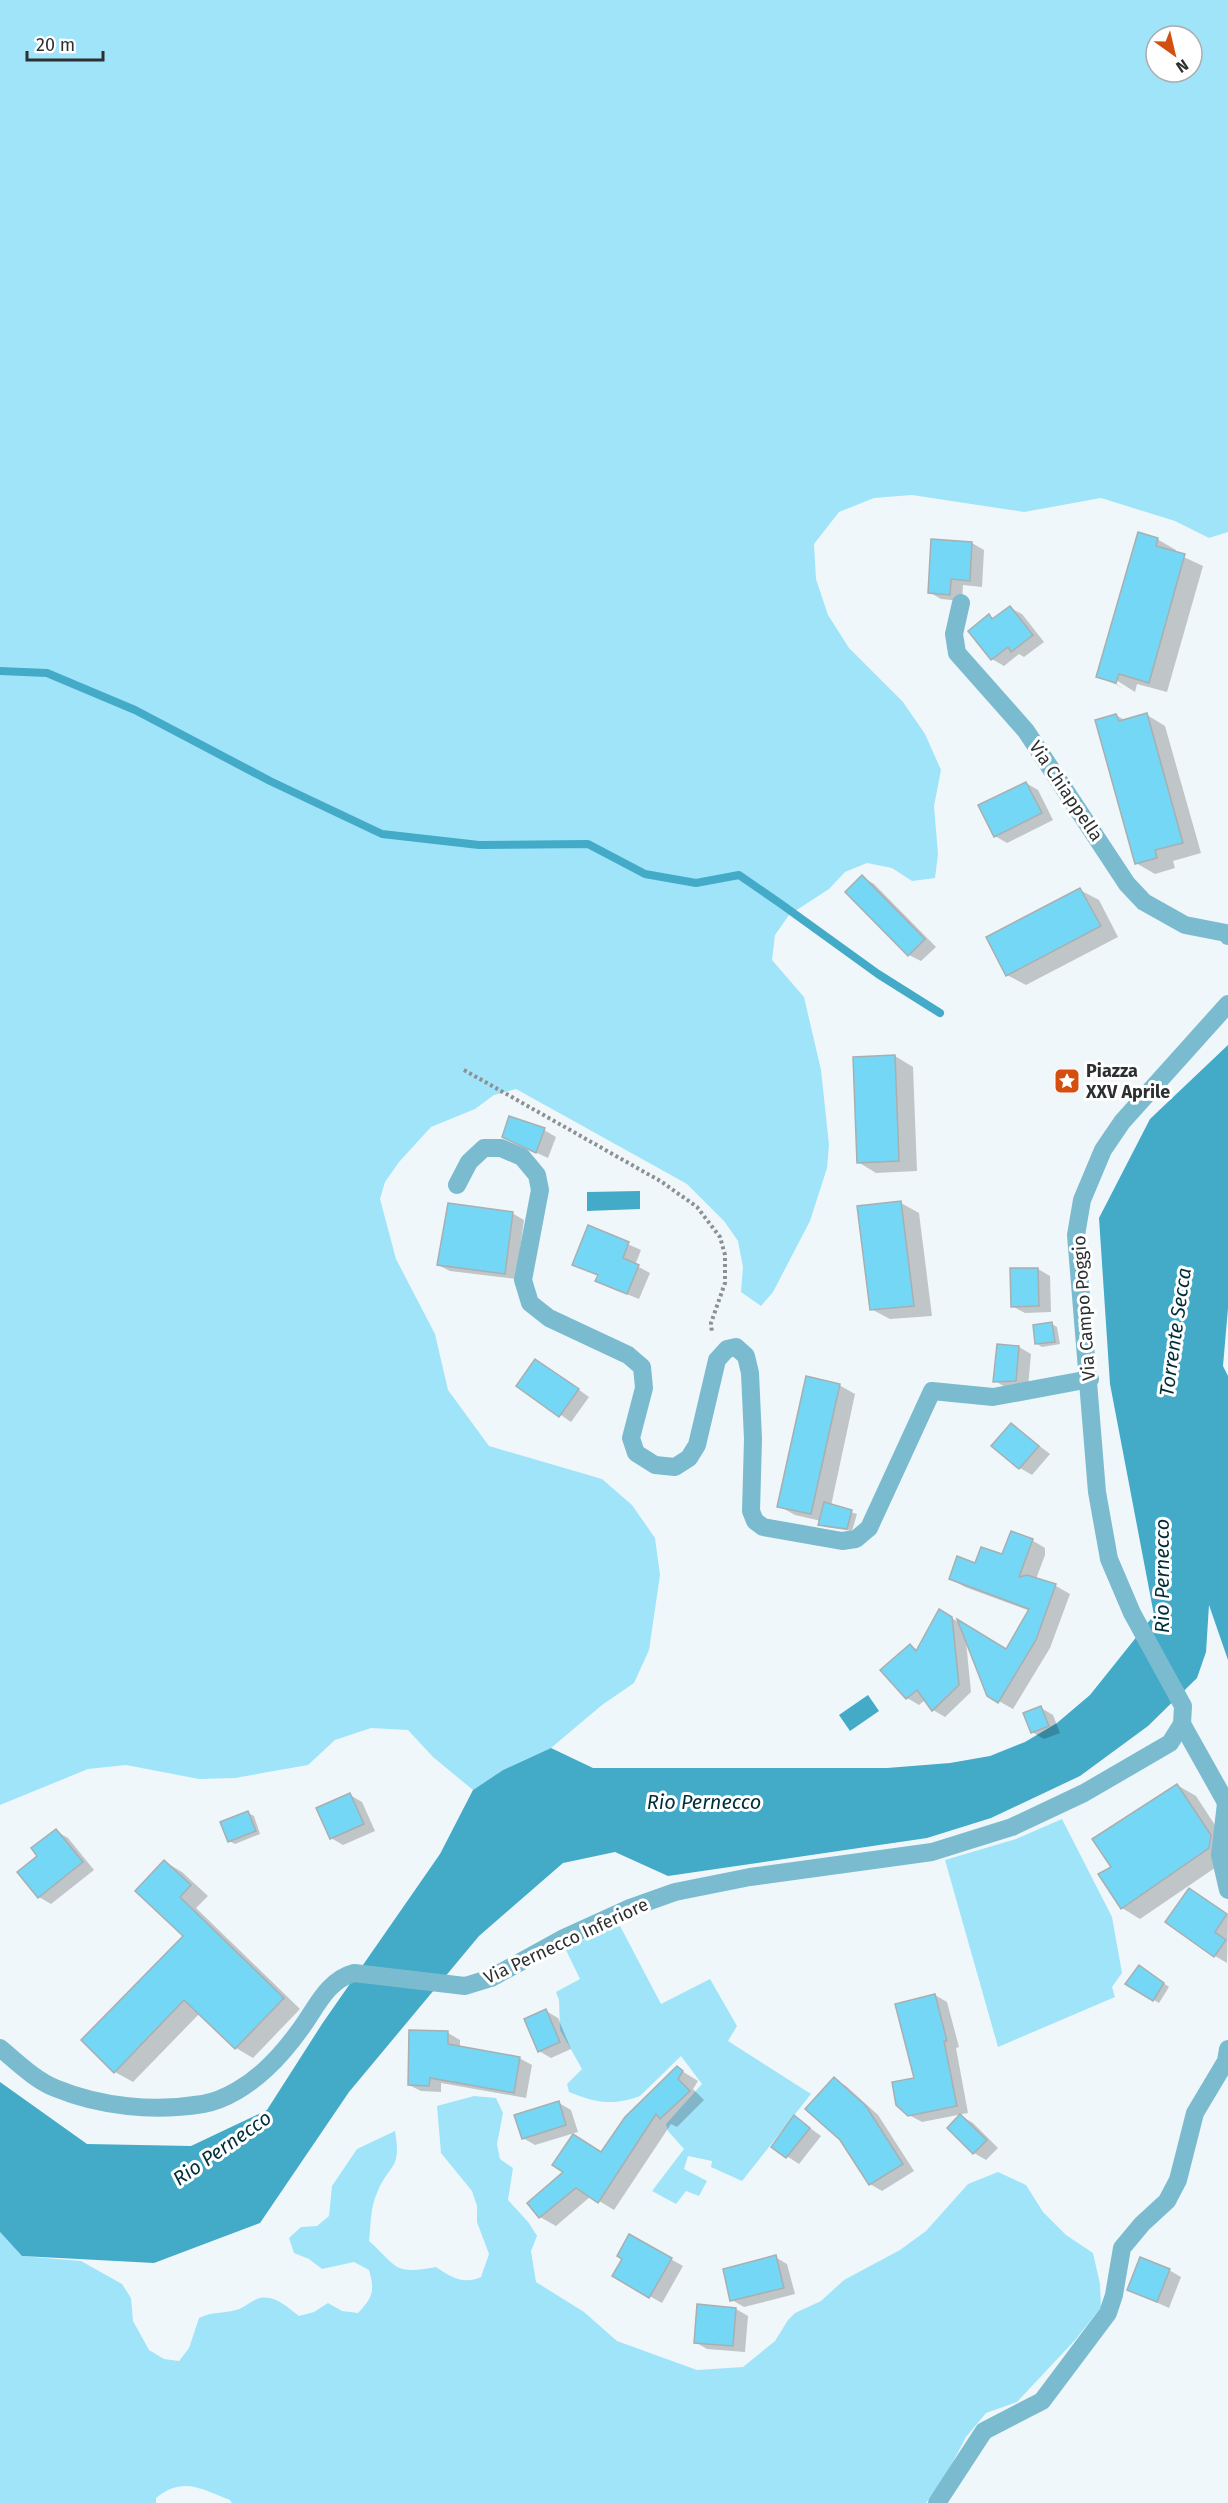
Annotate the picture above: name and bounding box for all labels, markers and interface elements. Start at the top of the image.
scale bar [27,24,104,62]
north arrow [1144,24,1204,84]
text: 20 m [36,34,75,56]
text: N [1172,55,1192,77]
street label: Via Chiappella [1024,737,1108,845]
place label: Piazza XXV Aprile [1085,1060,1170,1103]
place icon: Piazza XXV Aprile [1052,1066,1082,1096]
street label: Via Campo Poggio [1068,1235,1100,1381]
water label: Torrente Secca [1154,1266,1196,1398]
water label: Rio Pernecco [1150,1519,1174,1633]
water label: Rio Pernecco [647,1790,761,1814]
street label: Via Pernecco Inferiore [480,1893,652,1989]
water label: Rio Pernecco [168,2105,276,2191]

